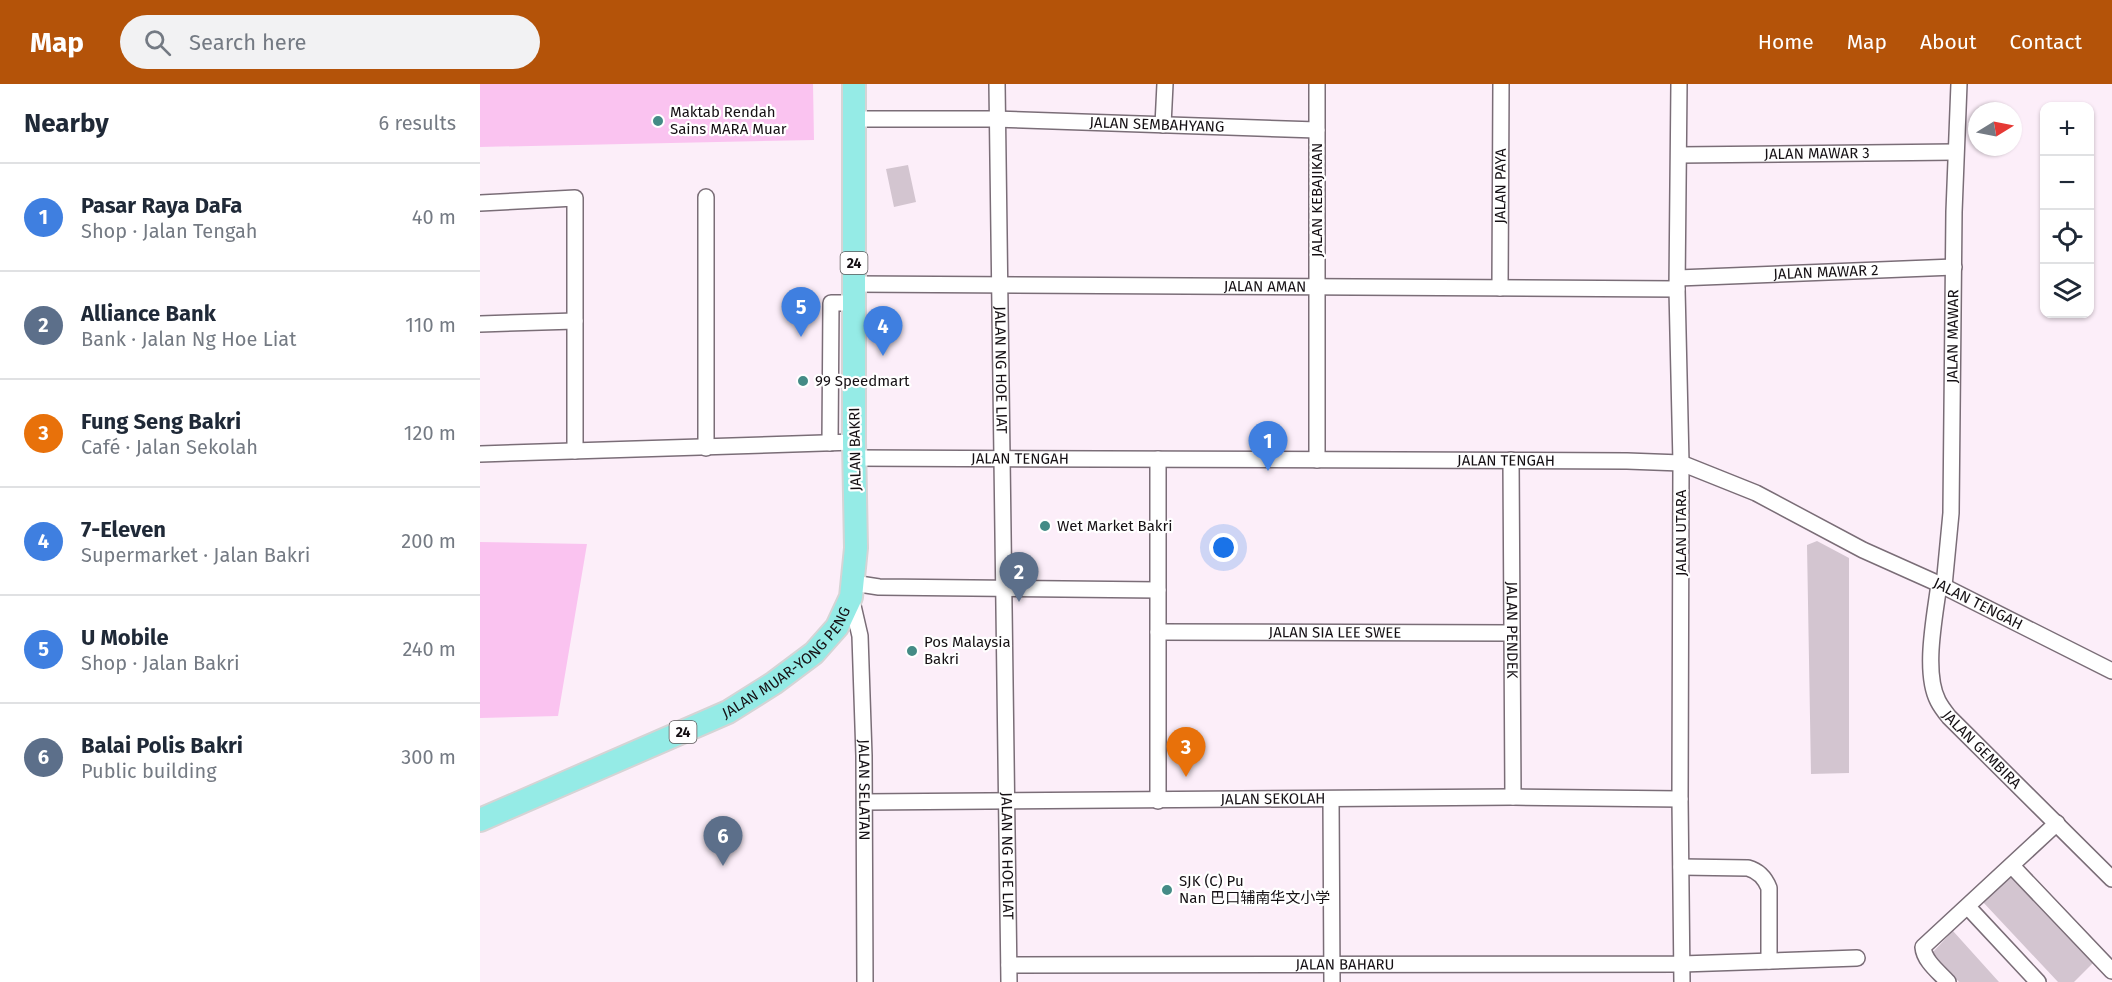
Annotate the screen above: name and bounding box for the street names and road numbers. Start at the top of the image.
street label: JALAN SEMBAHYANG [1089,113,1225,136]
street label: JALAN KEBAJIKAN [1308,143,1326,257]
street label: JALAN MAWAR 3 [1764,144,1870,163]
street label: JALAN PAYA [1491,148,1510,224]
road number: 24 [840,252,868,274]
street label: JALAN MAWAR 2 [1773,261,1879,283]
street label: JALAN AMAN [1224,277,1306,296]
street label: JALAN MAWAR [1943,289,1962,383]
street label: JALAN NG HOE LIAT [991,306,1011,434]
street label: JALAN BAKRI [845,407,865,491]
street label: JALAN TENGAH [971,449,1069,468]
street label: JALAN TENGAH [1457,451,1555,470]
street label: JALAN UTARA [1672,489,1690,576]
street label: JALAN TENGAH [1931,574,2026,634]
street label: JALAN PENDEK [1503,581,1521,679]
street label: JALAN MUAR-YONG PENG [719,604,854,722]
street label: JALAN SIA LEE SWEE [1269,623,1401,642]
street label: JALAN GEMBIRA [1938,707,2025,793]
road number: 24 [670,721,696,743]
street label: JALAN SELATAN [854,739,873,840]
street label: JALAN SEKOLAH [1220,789,1326,808]
street label: JALAN NG HOE LIAT [997,792,1017,920]
street label: JALAN BAHARU [1296,955,1394,974]

